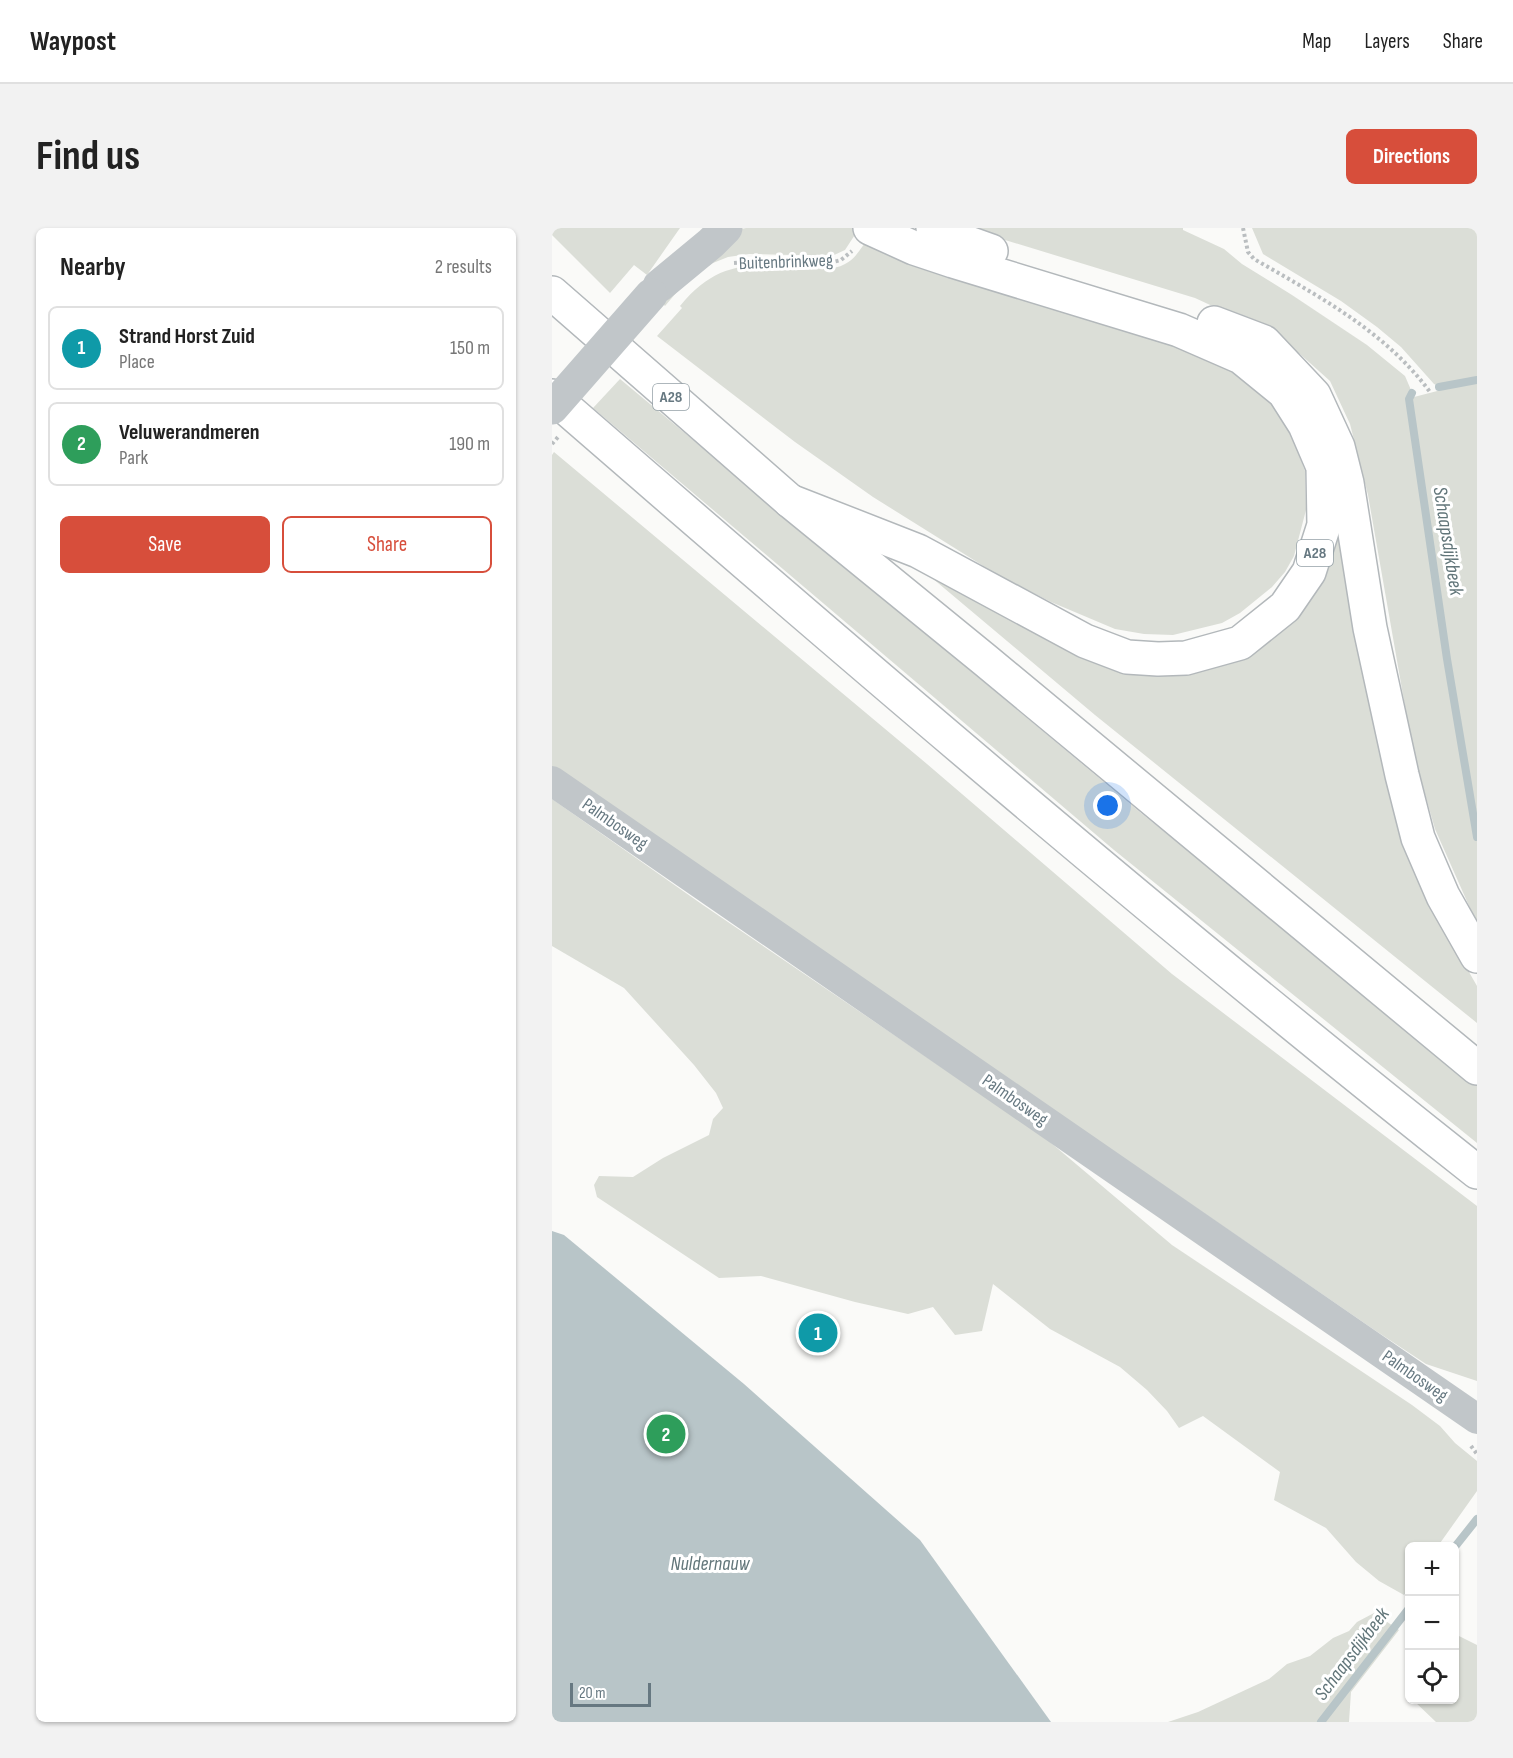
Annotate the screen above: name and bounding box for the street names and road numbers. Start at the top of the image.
street label: Buitenbrinkweg [739,250,833,274]
road number: A28 [653,384,689,410]
road number: A28 [1297,540,1333,566]
street label: Palmbosweg [578,794,652,854]
street label: Palmbosweg [978,1070,1052,1130]
street label: Palmbosweg [1378,1346,1452,1406]

